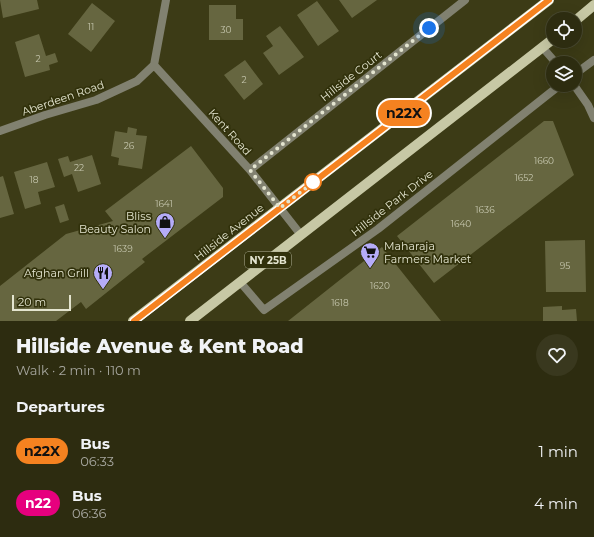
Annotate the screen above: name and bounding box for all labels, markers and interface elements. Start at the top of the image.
map controls [546,12,582,92]
button: locate [546,12,582,48]
your location [419,18,439,38]
house number: 11 [88,21,94,32]
house number: 30 [220,24,232,35]
street label: Hillside Court [318,47,385,104]
house number: 2 [35,53,41,64]
button: layers [546,56,582,92]
house number: 2 [241,74,247,85]
street label: Aberdeen Road [20,77,106,119]
line badge: n22X [376,100,432,126]
text: n22X [386,104,422,122]
street label: Kent Road [205,106,255,158]
house number: 26 [124,140,135,151]
house number: 1660 [534,155,554,166]
house number: 22 [74,162,84,173]
street label: Hillside Park Drive [348,166,436,239]
house number: 1652 [515,172,533,183]
unlabelled marker [304,173,322,191]
house number: 18 [30,174,39,185]
house number: 1641 [155,198,173,209]
street label: Hillside Avenue [191,200,267,264]
house number: 1636 [475,204,495,215]
place label: Bliss Beauty Salon [79,209,152,236]
shop icon: Bliss Beauty Salon [154,211,176,239]
house number: 1640 [451,218,471,229]
place label: Maharaja Farmers Market [384,239,472,266]
supermarket icon: Maharaja Farmers Market [359,241,381,269]
house number: 1639 [113,243,133,254]
road number: NY 25B [245,252,291,268]
house number: 95 [560,260,570,271]
restaurant icon: Afghan Grill [92,262,114,290]
place label: Afghan Grill [24,266,89,280]
house number: 1620 [370,280,390,291]
scale bar [12,293,71,312]
text: 20 m [18,295,46,309]
house number: 1618 [331,297,349,308]
button: heart [536,334,578,376]
text: Hillside Avenue & Kent Road [16,335,304,358]
text: Walk · 2 min · 110 m [16,362,141,378]
text: Departures [16,397,105,416]
text: Bus [80,434,110,453]
text: n22X [24,442,60,460]
text: 1 min [539,442,578,461]
text: 06:33 [80,453,114,469]
text: Bus [72,486,102,505]
text: n22 [25,494,51,512]
text: 4 min [534,494,578,513]
text: 06:36 [72,505,107,521]

